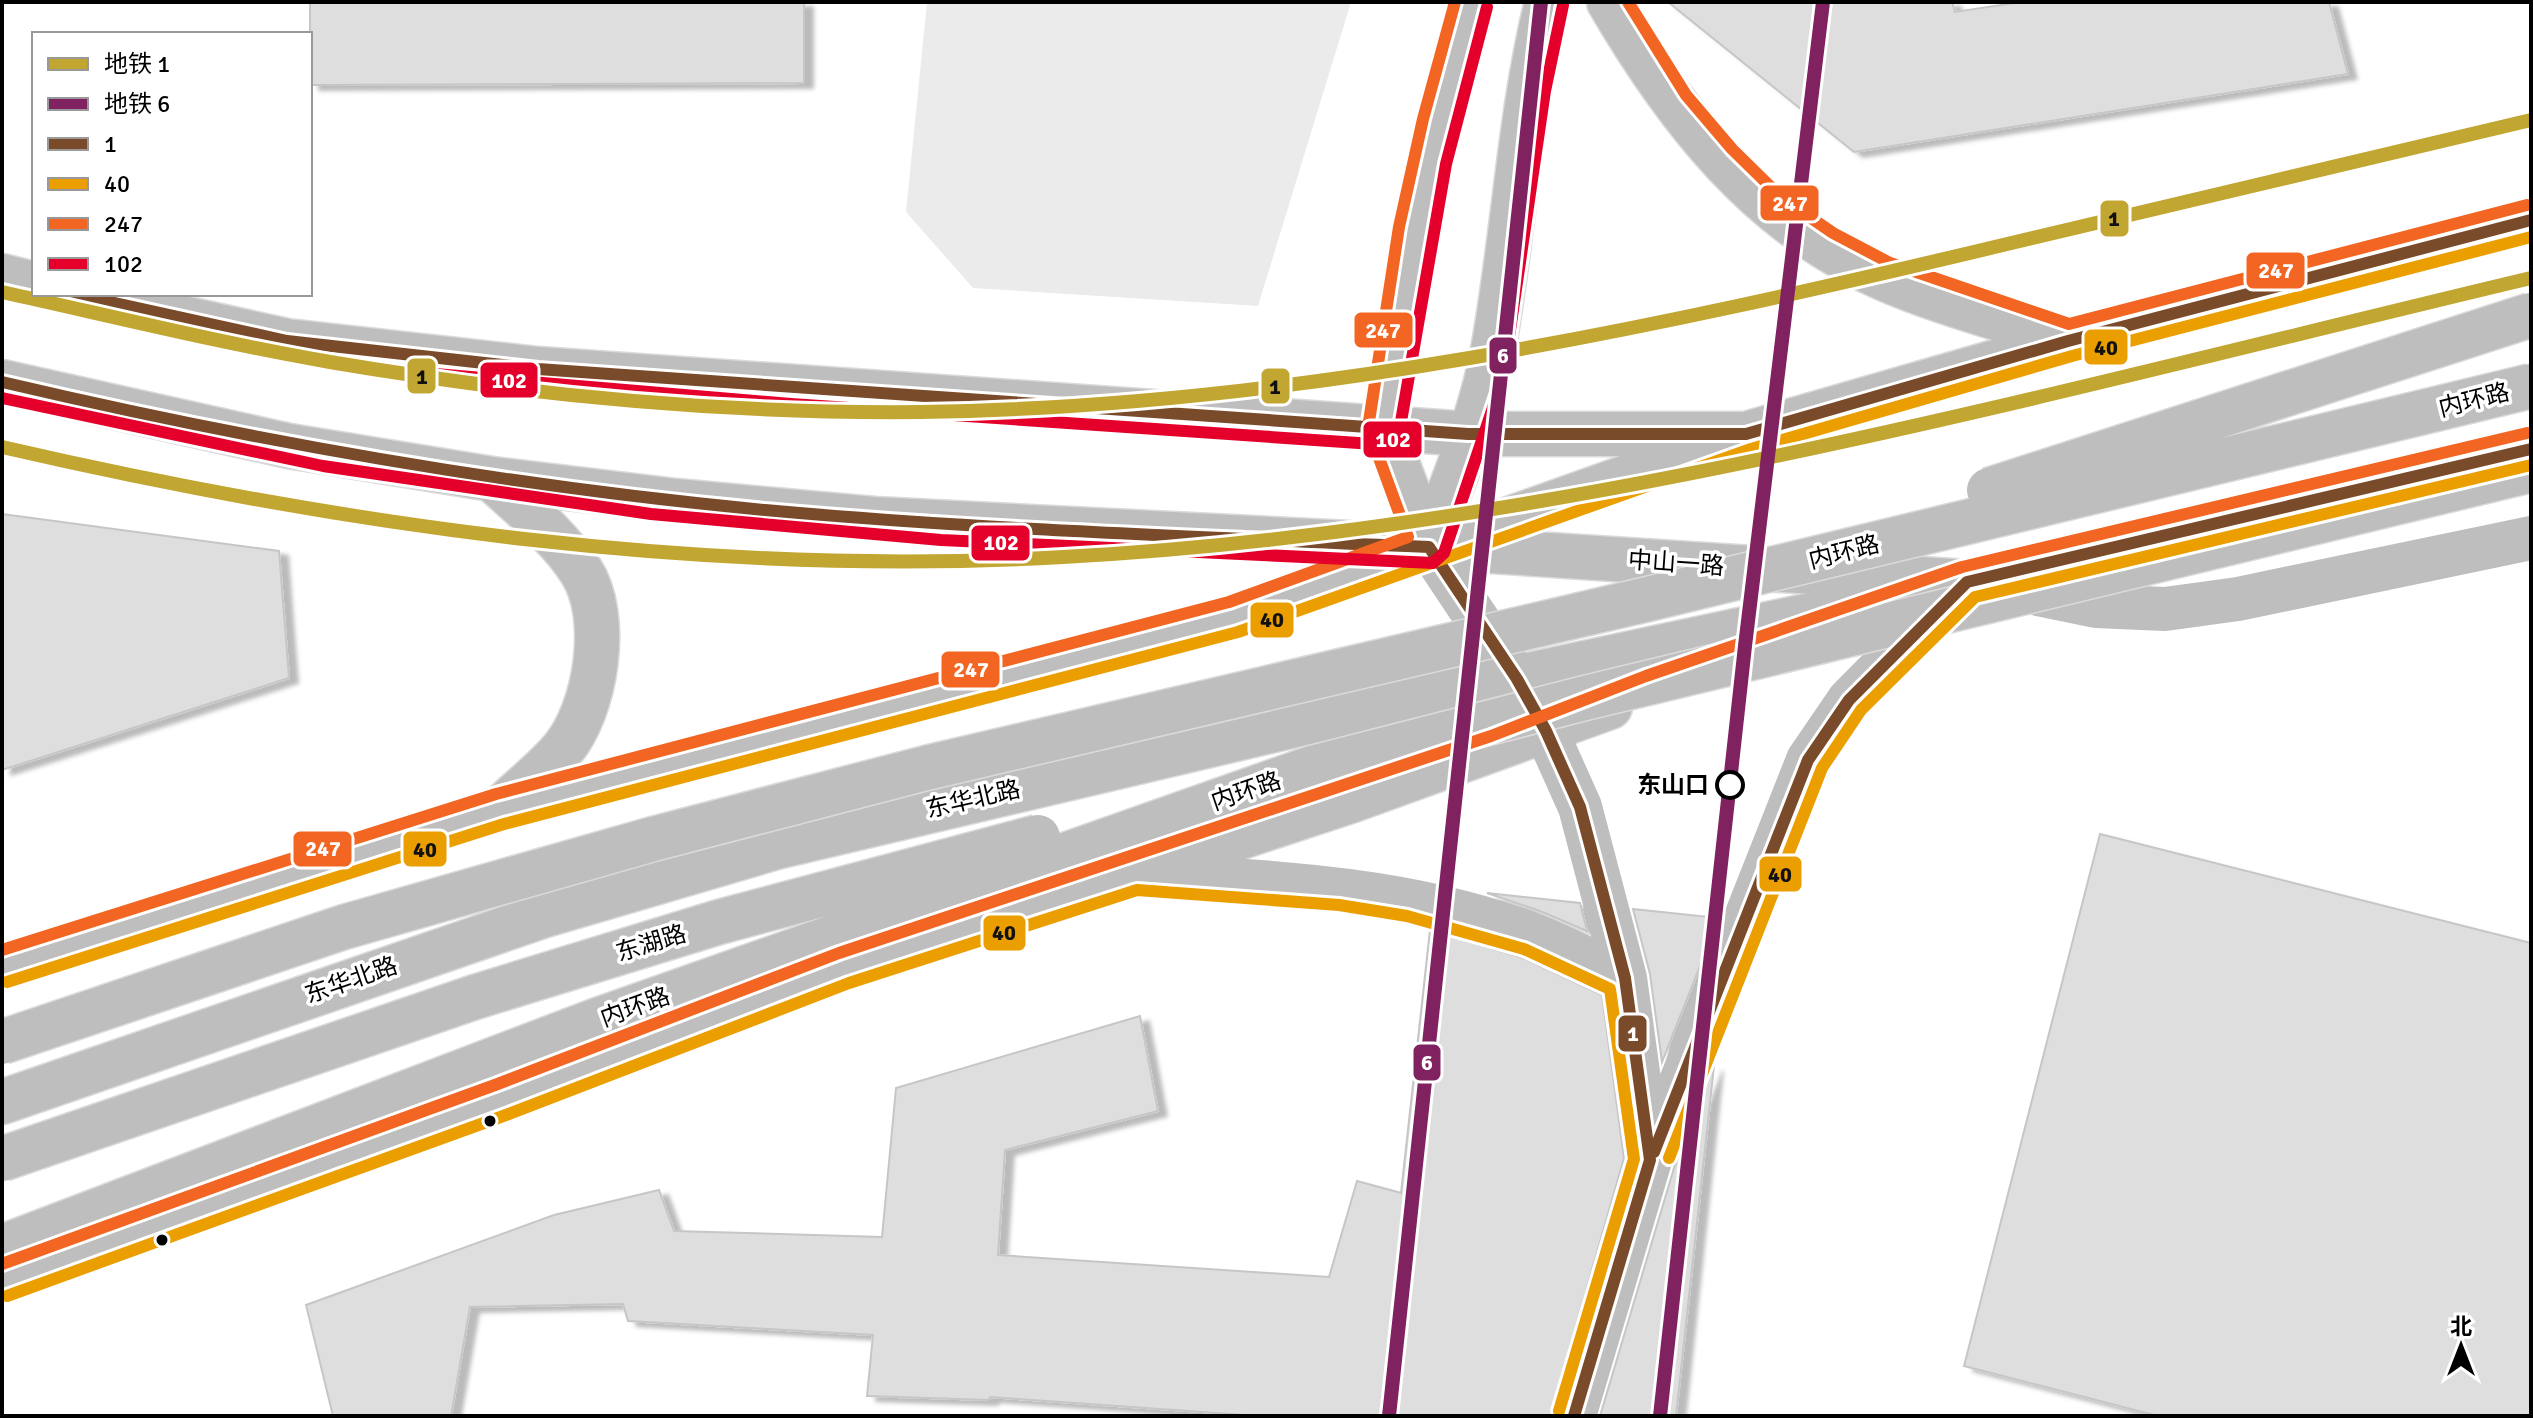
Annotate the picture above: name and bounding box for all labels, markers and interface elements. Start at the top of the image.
legend [32,32,312,296]
text: 地铁 1 [104,49,170,79]
text: 地铁 6 [104,89,170,119]
text: 1 [104,129,117,159]
text: 40 [104,169,130,199]
line badge: 247 [1759,184,1820,222]
text: 247 [1772,190,1808,217]
line badge: 1 [2099,199,2130,238]
text: 1 [2108,205,2120,232]
text: 247 [104,209,143,239]
text: 102 [104,249,143,279]
line badge: 247 [2245,251,2306,290]
text: 247 [2258,257,2294,284]
line badge: 247 [1353,311,1414,349]
text: 247 [1365,317,1401,344]
line badge: 40 [2083,328,2129,366]
text: 40 [2094,334,2118,361]
line badge: 6 [1488,336,1518,375]
text: 6 [1497,342,1509,369]
line badge: 1 [406,357,437,395]
line badge: 102 [479,361,539,399]
text: 1 [416,363,428,390]
text: 102 [491,367,527,394]
line badge: 1 [1260,367,1291,405]
text: 1 [1269,373,1281,400]
street label: 内环路 [2435,377,2513,423]
line badge: 102 [1362,420,1423,459]
text: 102 [1375,426,1411,453]
line badge: 102 [970,524,1031,562]
text: 102 [983,529,1019,556]
street label: 内环路 [1805,529,1883,575]
street label: 中山一路 [1627,545,1725,581]
line badge: 40 [1249,601,1295,639]
text: 40 [1260,606,1284,633]
line badge: 247 [940,650,1001,689]
text: 247 [953,656,989,683]
street label: 内环路 [1207,765,1285,817]
place label: 东山口 [1637,770,1709,800]
marker: 东山口 [1716,771,1744,799]
street label: 东华北路 [923,774,1023,824]
line badge: 247 [292,830,353,868]
line badge: 40 [402,830,448,868]
text: 247 [305,835,341,862]
text: 40 [413,836,437,863]
line badge: 40 [1758,855,1803,893]
text: 40 [1768,861,1792,888]
line badge: 40 [982,914,1027,952]
street label: 东湖路 [612,918,690,968]
text: 40 [992,919,1016,946]
street label: 东华北路 [301,950,401,1010]
street label: 内环路 [596,981,674,1033]
line badge: 1 [1617,1014,1648,1053]
text: 1 [1627,1020,1639,1047]
line badge: 6 [1412,1043,1442,1082]
text: 6 [1421,1049,1433,1076]
unlabelled marker [482,1113,498,1129]
unlabelled marker [154,1232,170,1248]
north arrow [2421,1306,2501,1386]
text: 北 [2450,1313,2472,1340]

